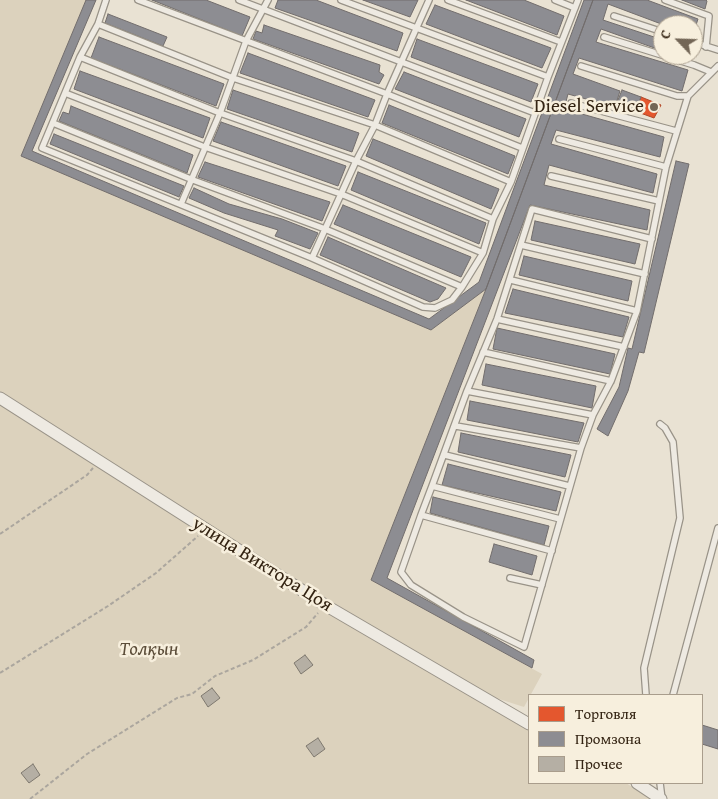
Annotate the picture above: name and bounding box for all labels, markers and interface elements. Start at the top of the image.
north arrow [653,15,703,65]
text: С [654,27,676,42]
place label: Diesel Service [534,96,644,118]
marker: Diesel Service [648,101,660,113]
street label: улица Виктора Цоя [188,513,336,617]
park label: Толқын [120,639,178,661]
legend [528,694,703,784]
text: Торговля [575,703,636,724]
text: Промзона [575,728,641,749]
text: Прочее [575,753,623,774]

